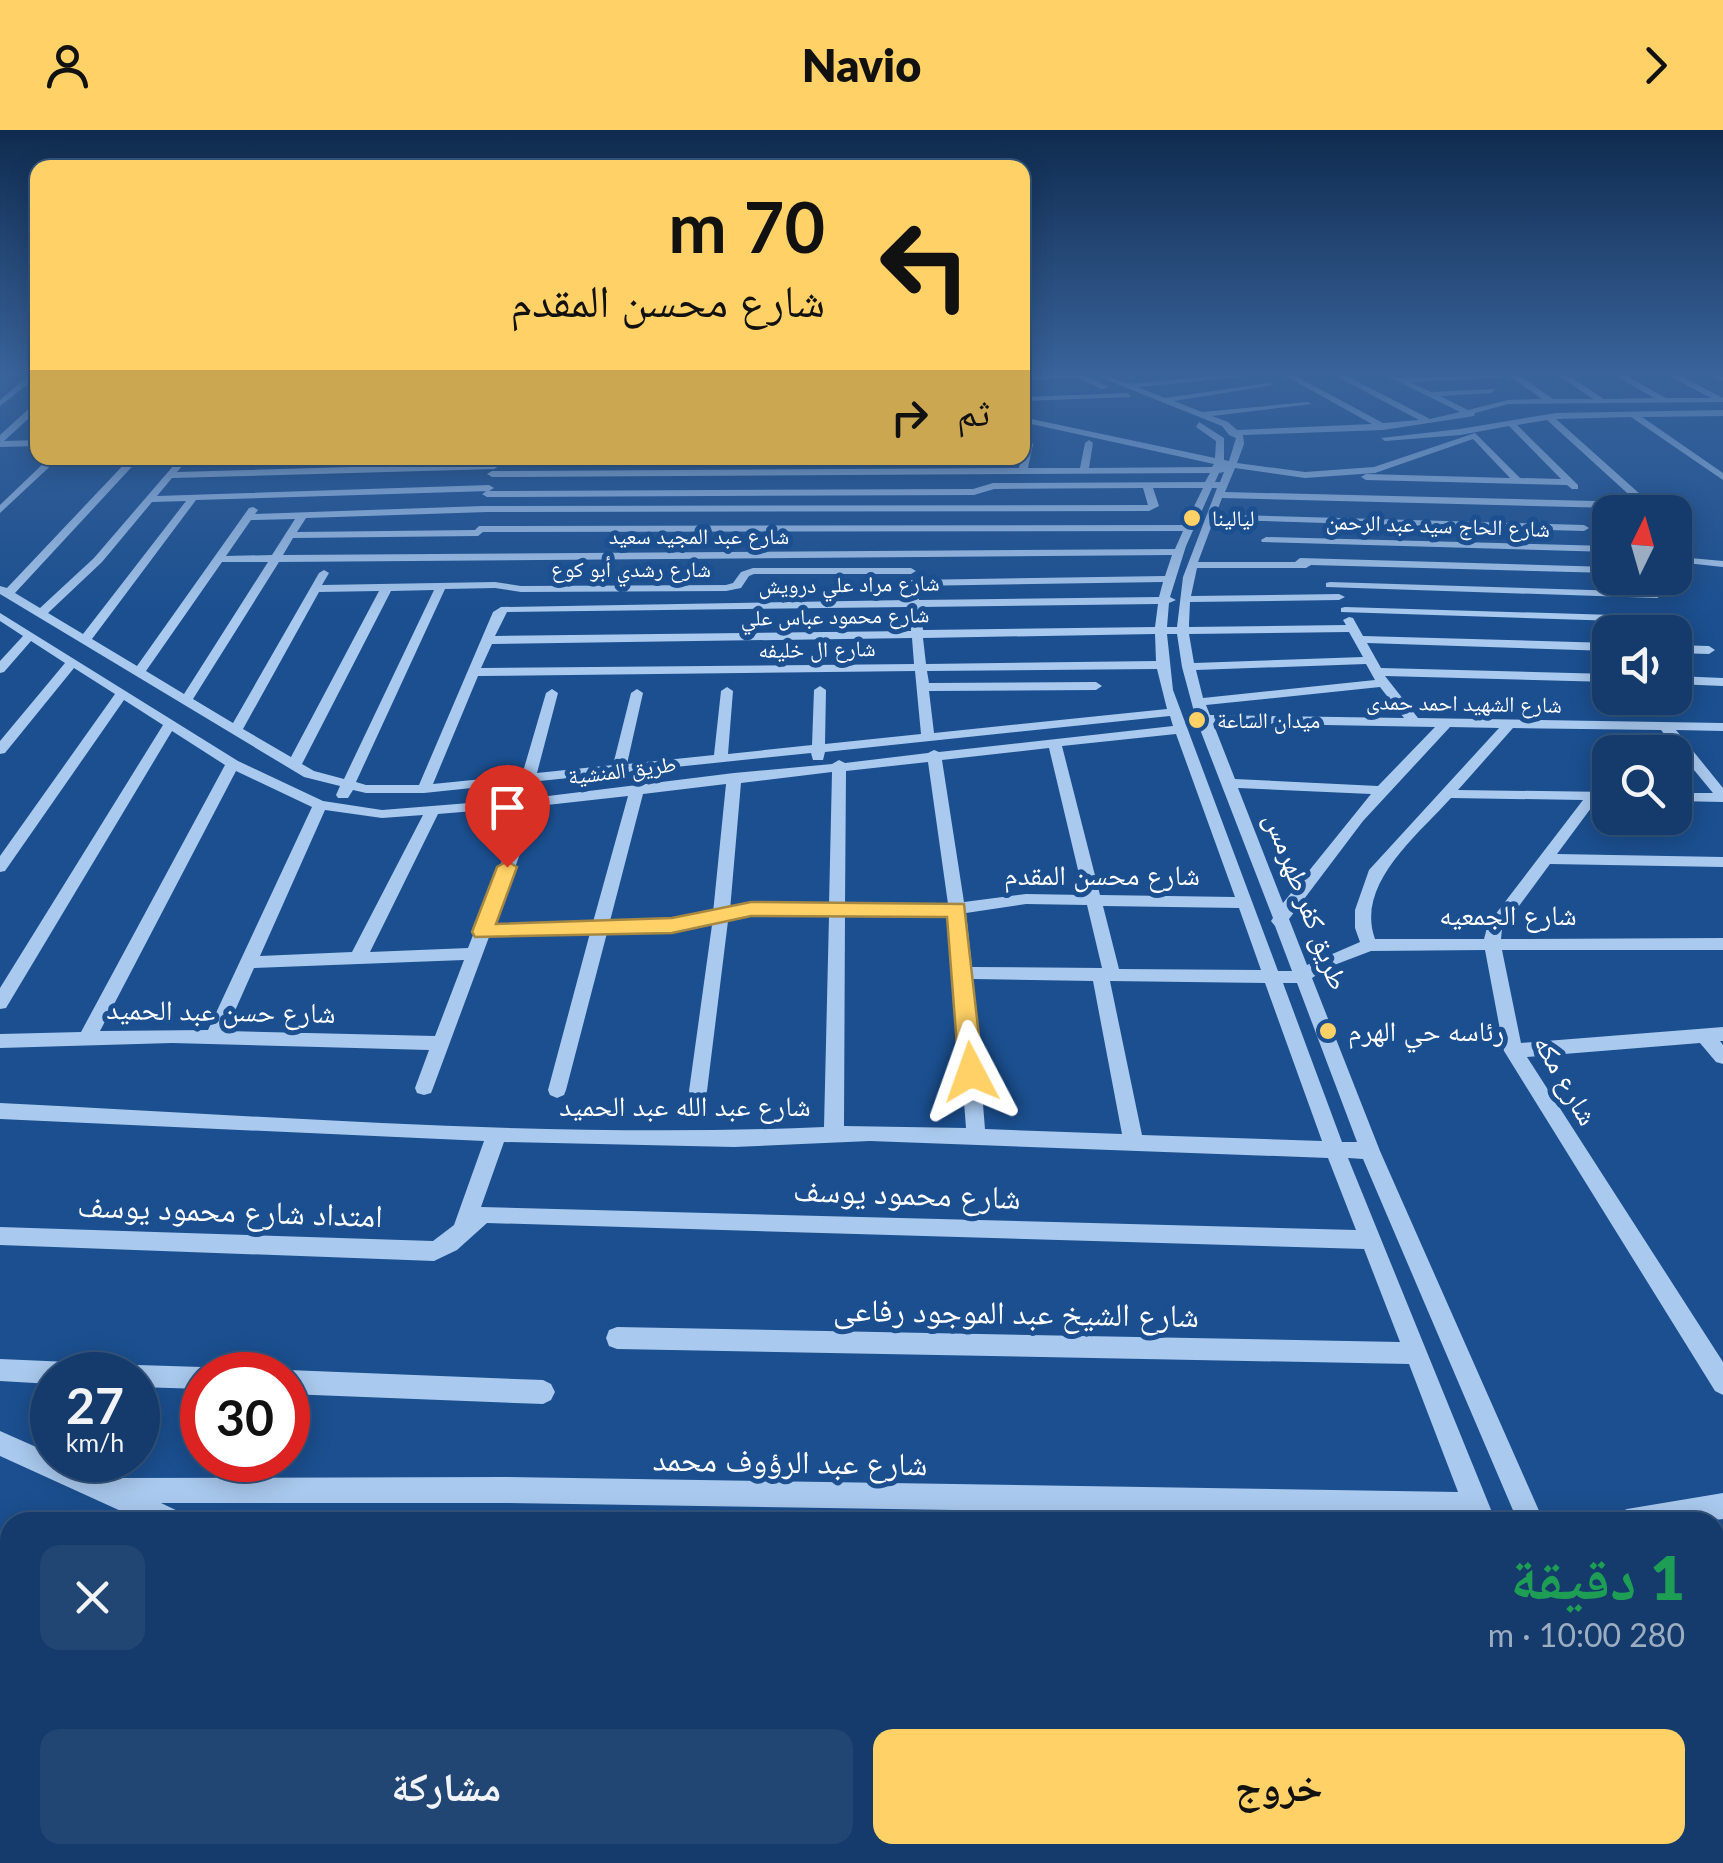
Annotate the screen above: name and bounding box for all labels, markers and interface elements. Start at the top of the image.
icon: person [40,38,95,93]
text: Navio [802,38,921,92]
icon: forward [1628,38,1683,93]
text: 70 m [668,184,825,268]
icon: left [860,200,990,330]
text: شارع محسن المقدم [510,273,825,327]
text: ثم [957,388,990,434]
icon: right [882,390,937,445]
north arrow [1592,495,1692,595]
map controls [1592,495,1692,835]
place label: ليالينا [1212,504,1255,531]
marker: ليالينا [1181,507,1203,529]
street label: شارع الحاج سيد عبد الرحمن [1326,507,1550,543]
street label: شارع عبد المجيد سعيد [609,522,789,550]
street label: شارع رشدي أبو كوع [551,555,711,587]
street label: شارع مراد علي درويش [758,568,940,603]
street label: شارع محمود عباس علي [740,600,930,635]
button: sound [1592,615,1692,715]
street label: شارع ال خليفه [758,634,876,664]
street label: شارع الشهيد احمد حمدى [1366,687,1562,719]
place label: ميدان الساعة [1217,706,1320,734]
marker: ميدان الساعة [1186,709,1208,731]
button: search [1592,735,1692,835]
street label: طريق المنشية [566,749,678,791]
pin [465,765,550,868]
icon: arrive [480,780,535,835]
street label: طريق كفر طهرمس [1257,807,1357,995]
street label: شارع محسن المقدم [1004,857,1200,894]
street label: شارع الجمعيه [1439,897,1577,933]
street label: شارع حسن عبد الحميد [106,991,336,1031]
place label: رئاسه حي الهرم [1348,1013,1504,1054]
position arrow [919,1020,1023,1124]
marker: رئاسه حي الهرم [1317,1020,1339,1042]
street label: شارع مكه [1526,1028,1606,1132]
street label: شارع عبد الله عبد الحميد [559,1088,811,1124]
street label: شارع محمود يوسف [793,1169,1022,1218]
street label: امتداد شارع محمود يوسف [77,1185,383,1236]
street label: شارع الشيخ عبد الموجود رفاعى [833,1289,1199,1336]
speed limit sign: 30 [180,1352,310,1482]
text: 27 [66,1375,124,1435]
text: km/h [66,1427,124,1457]
street label: شارع عبد الرؤوف محمد [652,1439,928,1484]
text: 1 دقيقة [1510,1541,1685,1613]
button: close [40,1545,145,1650]
text: 280 m · 10:00 [1488,1615,1685,1654]
button: مشاركة [40,1729,853,1844]
button: خروج [873,1729,1685,1844]

